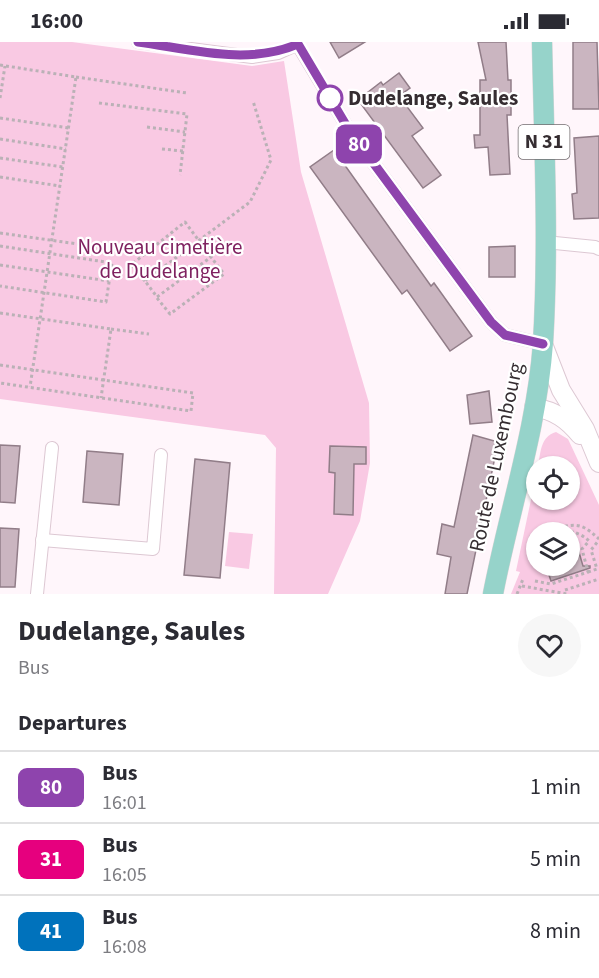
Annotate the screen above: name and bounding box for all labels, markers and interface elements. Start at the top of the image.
text: 16:00 [30,5,83,37]
place label: Dudelange, Saules [348,83,518,113]
marker: Dudelange, Saules [317,85,343,111]
line badge: 80 [332,124,386,164]
road number: N 31 [518,125,570,159]
text: 80 [348,129,370,159]
park label: Nouveau cimetière de Dudelange [78,232,243,286]
street label: Route de Luxembourg [461,359,531,554]
map controls [526,456,580,576]
button: locate [526,456,580,510]
button: layers [526,522,580,576]
text: Dudelange, Saules [18,611,245,651]
button: heart [518,614,581,677]
text: Bus [18,654,49,682]
text: Departures [18,707,127,739]
text: Bus [102,757,138,789]
text: 1 min [530,771,581,803]
text: 80 [40,772,62,802]
text: 16:01 [102,789,147,817]
text: Bus [102,829,138,861]
text: 5 min [530,843,581,875]
text: 31 [40,844,62,874]
text: 16:05 [102,861,147,889]
text: Bus [102,901,138,933]
text: 8 min [530,915,581,947]
text: 41 [40,916,62,946]
text: 16:08 [102,933,147,961]

